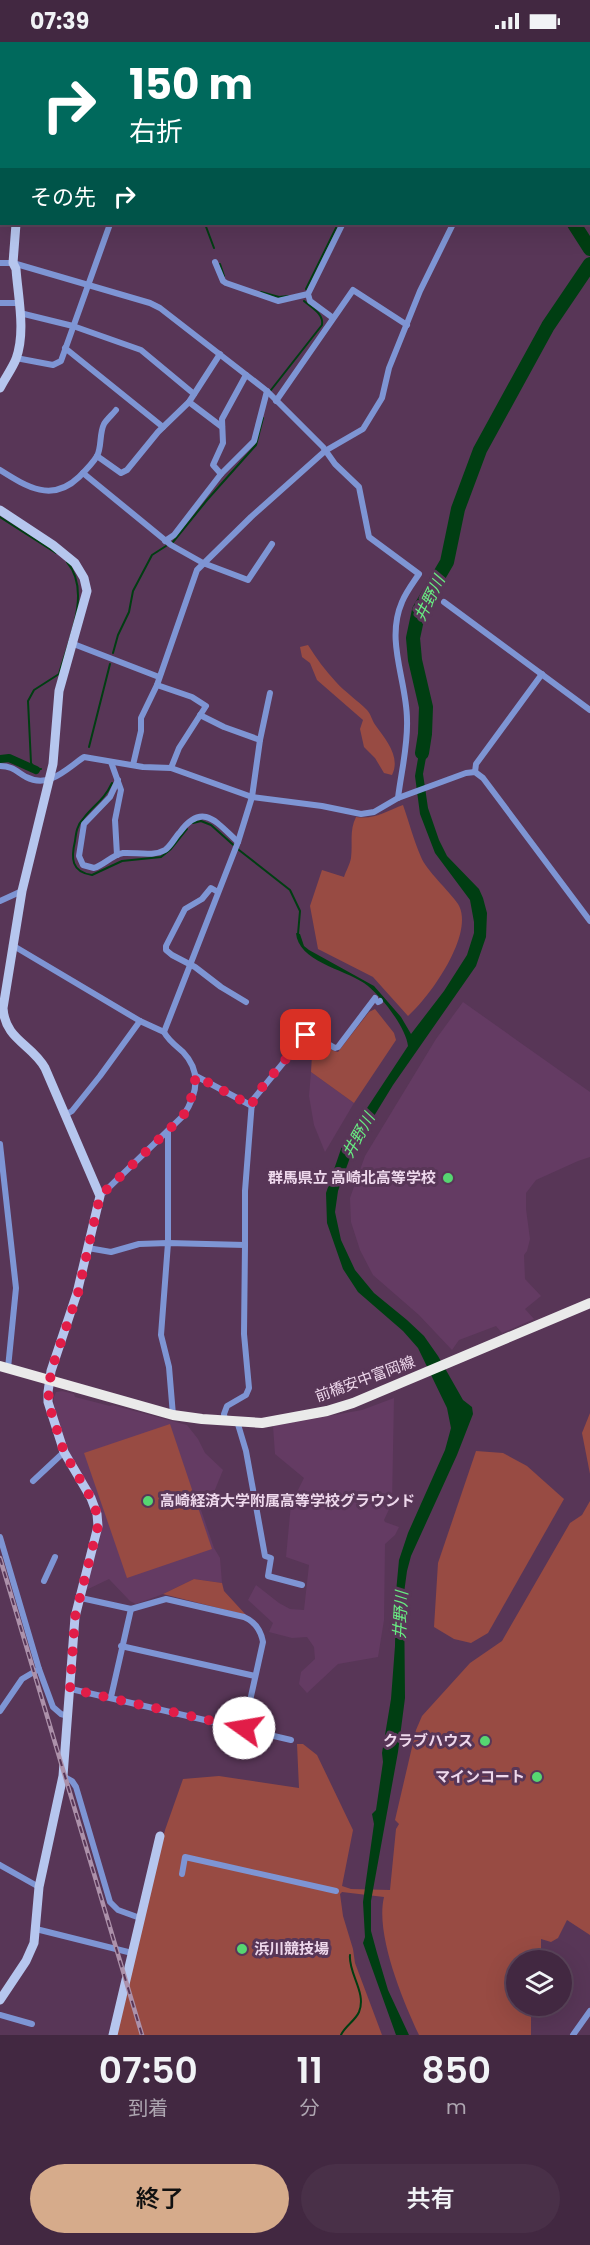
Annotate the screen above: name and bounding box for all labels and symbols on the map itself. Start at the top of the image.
water label: 井野川 [409,570,451,625]
pin [280,1009,331,1060]
water label: 井野川 [337,1107,381,1162]
place label: 群馬県立 高崎北高等学校 [268,1167,436,1188]
marker: 群馬県立 高崎北高等学校 [441,1171,455,1185]
street label: 前橋安中富岡線 [312,1351,418,1406]
place label: 高崎経済大学附属高等学校グラウンド [160,1490,415,1511]
marker: 高崎経済大学附属高等学校グラウンド [141,1494,155,1508]
water label: 井野川 [388,1588,413,1640]
position arrow [212,1696,276,1760]
place label: クラブハウス [383,1730,473,1751]
marker: クラブハウス [478,1734,492,1748]
place label: マインコート [435,1766,525,1787]
marker: マインコート [530,1770,544,1784]
place label: 浜川競技場 [254,1938,329,1959]
marker: 浜川競技場 [235,1942,249,1956]

